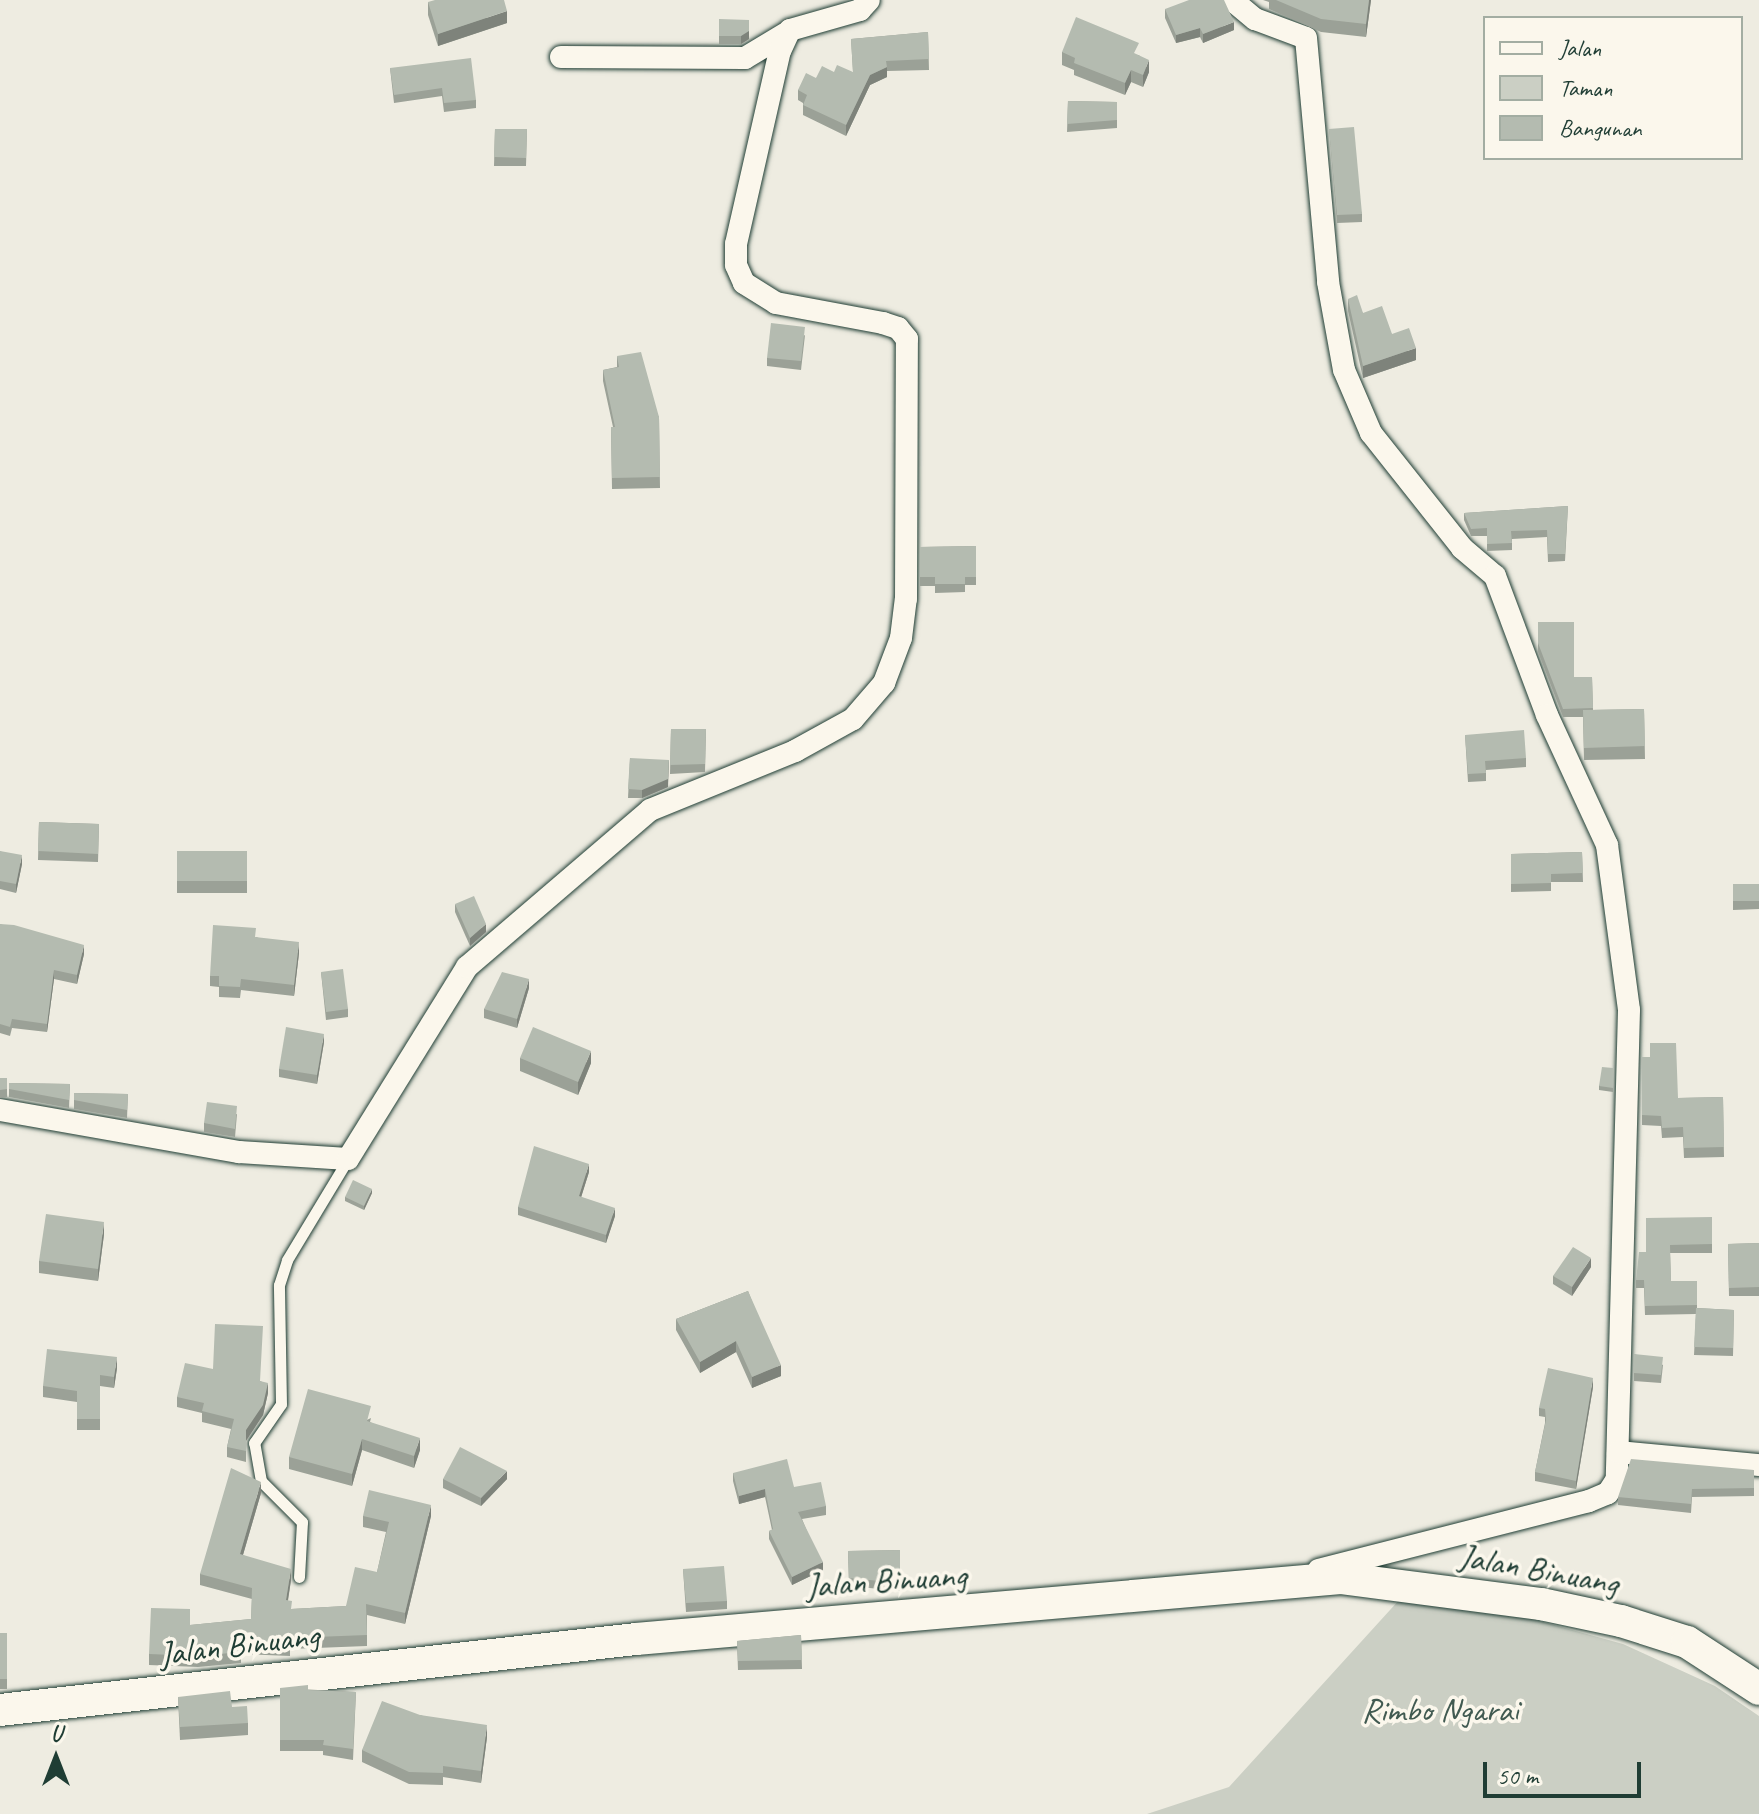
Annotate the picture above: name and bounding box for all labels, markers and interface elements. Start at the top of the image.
legend [1483,16,1743,160]
text: Jalan [1559,33,1601,63]
text: Taman [1559,73,1612,103]
text: Bangunan [1559,113,1642,143]
street label: Jalan Binuang [1456,1535,1622,1603]
street label: Jalan Binuang [804,1554,968,1606]
street label: Jalan Binuang [156,1614,322,1674]
park label: Rimbo Ngarai [1361,1690,1519,1730]
north arrow [16,1718,96,1798]
text: U [51,1720,61,1748]
scale bar [1487,1746,1645,1796]
text: 50 m [1497,1761,1538,1791]

